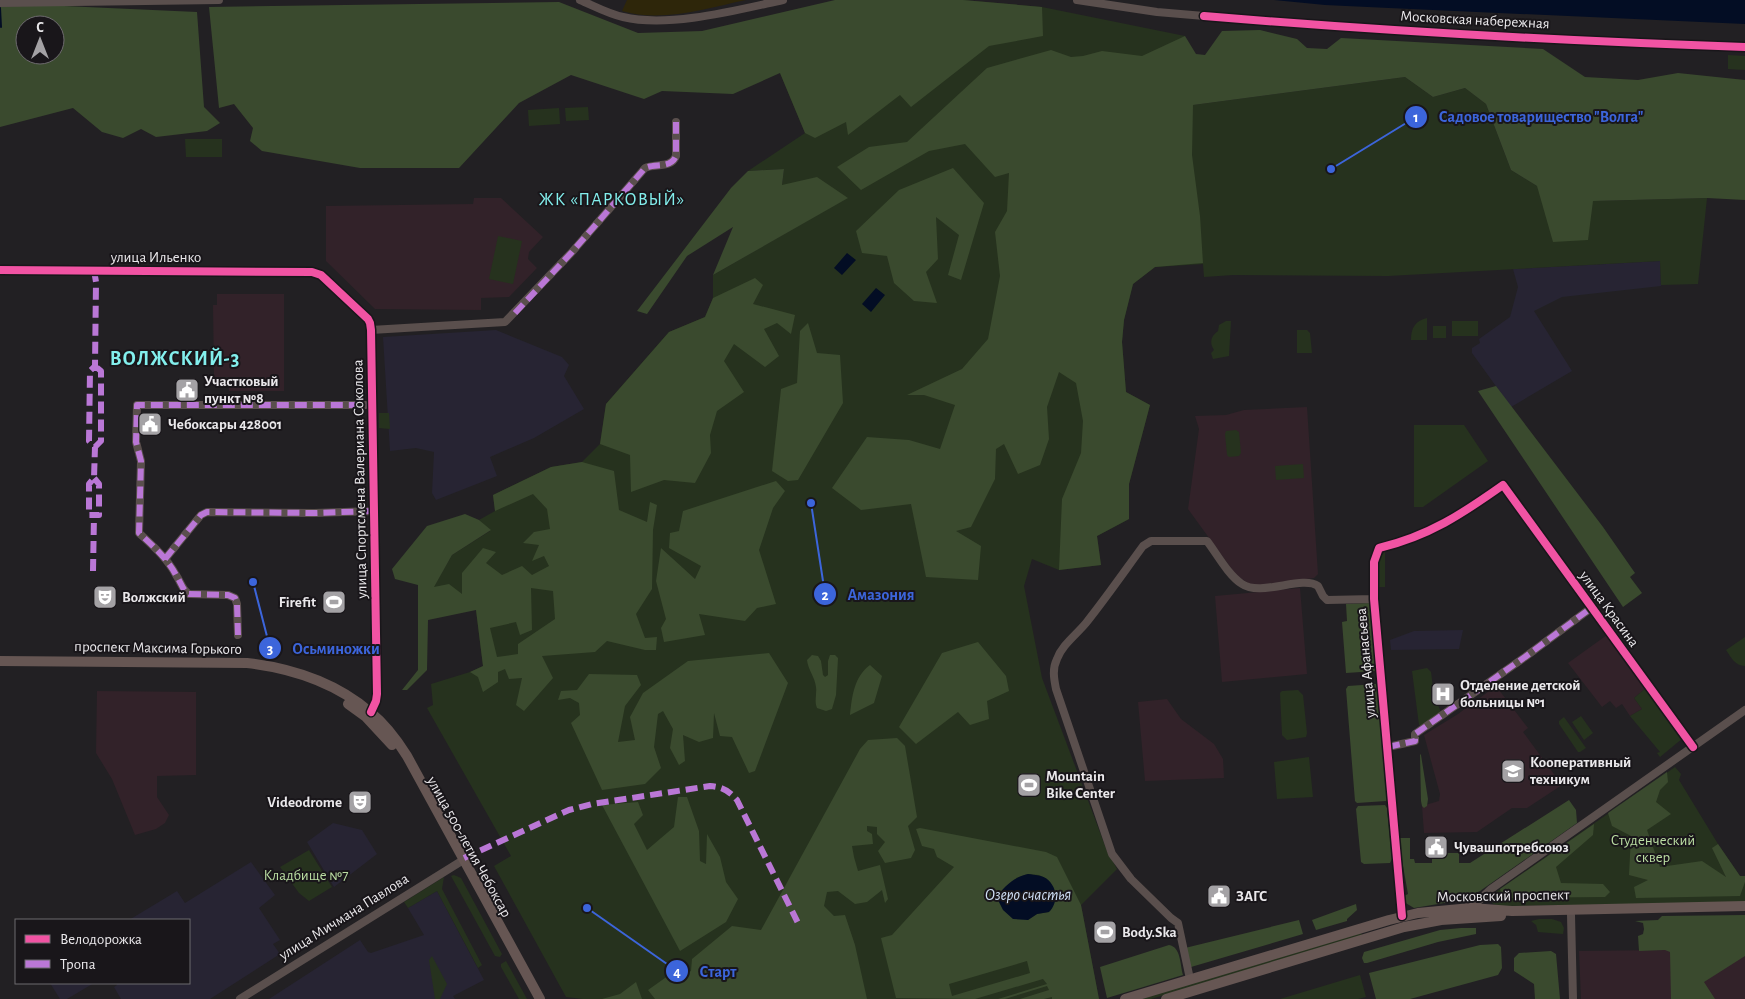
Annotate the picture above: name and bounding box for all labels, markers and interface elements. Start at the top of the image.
street label: Московская набережная [1400,9,1550,31]
north arrow [15,15,65,65]
text: С [36,21,44,35]
callout: Садовое товарищество "Волга" [1403,101,1653,132]
text: Садовое товарищество "Волга" [1439,109,1644,125]
text: 1 [1413,110,1419,125]
district label: ЖК «ПАРКОВЫЙ» [539,189,685,209]
street label: улица Ильенко [110,250,201,265]
district label: ВОЛЖСКИЙ-3 [110,347,240,369]
street label: улица Спортсмена Валериана Соколова [350,359,370,600]
place label: Участковый пункт №8 [204,374,279,406]
public building icon: Участковый пункт №8 [174,377,200,403]
public building icon: Чебоксары 428001 [137,411,163,437]
place label: Чебоксары 428001 [168,417,282,432]
street label: улица Красина [1576,567,1642,650]
callout: Амазония [813,579,925,610]
theatre icon: Волжский [92,584,118,610]
text: Амазония [848,587,914,603]
text: 2 [821,588,829,603]
sports icon: Firefit [321,589,347,615]
place label: Волжский [122,590,186,605]
place label: Firefit [279,595,316,610]
street label: улица Афанасьева [1354,607,1378,720]
callout: Осьминожки [257,633,390,664]
street label: проспект Максима Горького [74,639,242,657]
text: Осьминожки [292,641,380,657]
text: 3 [267,642,273,657]
place label: Отделение детской больницы №1 [1460,678,1581,710]
hospital icon: Отделение детской больницы №1 [1430,681,1456,707]
place label: Кооперативный техникум [1529,755,1631,787]
school or university icon: Кооперативный техникум [1500,758,1526,784]
place label: Mountain Bike Center [1046,769,1116,801]
sports icon: Mountain Bike Center [1016,772,1042,798]
street label: улица 500-летия Чебоксар [424,773,514,920]
theatre icon: Videodrome [347,789,373,815]
place label: Videodrome [267,795,342,810]
park label: Студенческий сквер [1611,833,1695,865]
public building icon: Чувашпотребсоюз [1423,834,1449,860]
place label: Чувашпотребсоюз [1454,840,1569,855]
park label: Кладбище №7 [264,868,348,883]
street label: улица Мичмана Павлова [276,871,412,964]
public building icon: ЗАГС [1206,883,1232,909]
water label: Озеро счастья [985,887,1071,904]
street label: Московский проспект [1437,887,1570,905]
place label: ЗАГС [1236,889,1267,904]
legend [15,919,190,984]
sports icon: Body.Ska [1092,919,1118,945]
place label: Body.Ska [1122,925,1177,940]
text: Велодорожка [60,932,142,947]
callout: Старт [664,956,746,987]
text: Тропа [60,957,96,972]
text: Старт [699,964,737,980]
text: 4 [673,965,681,980]

